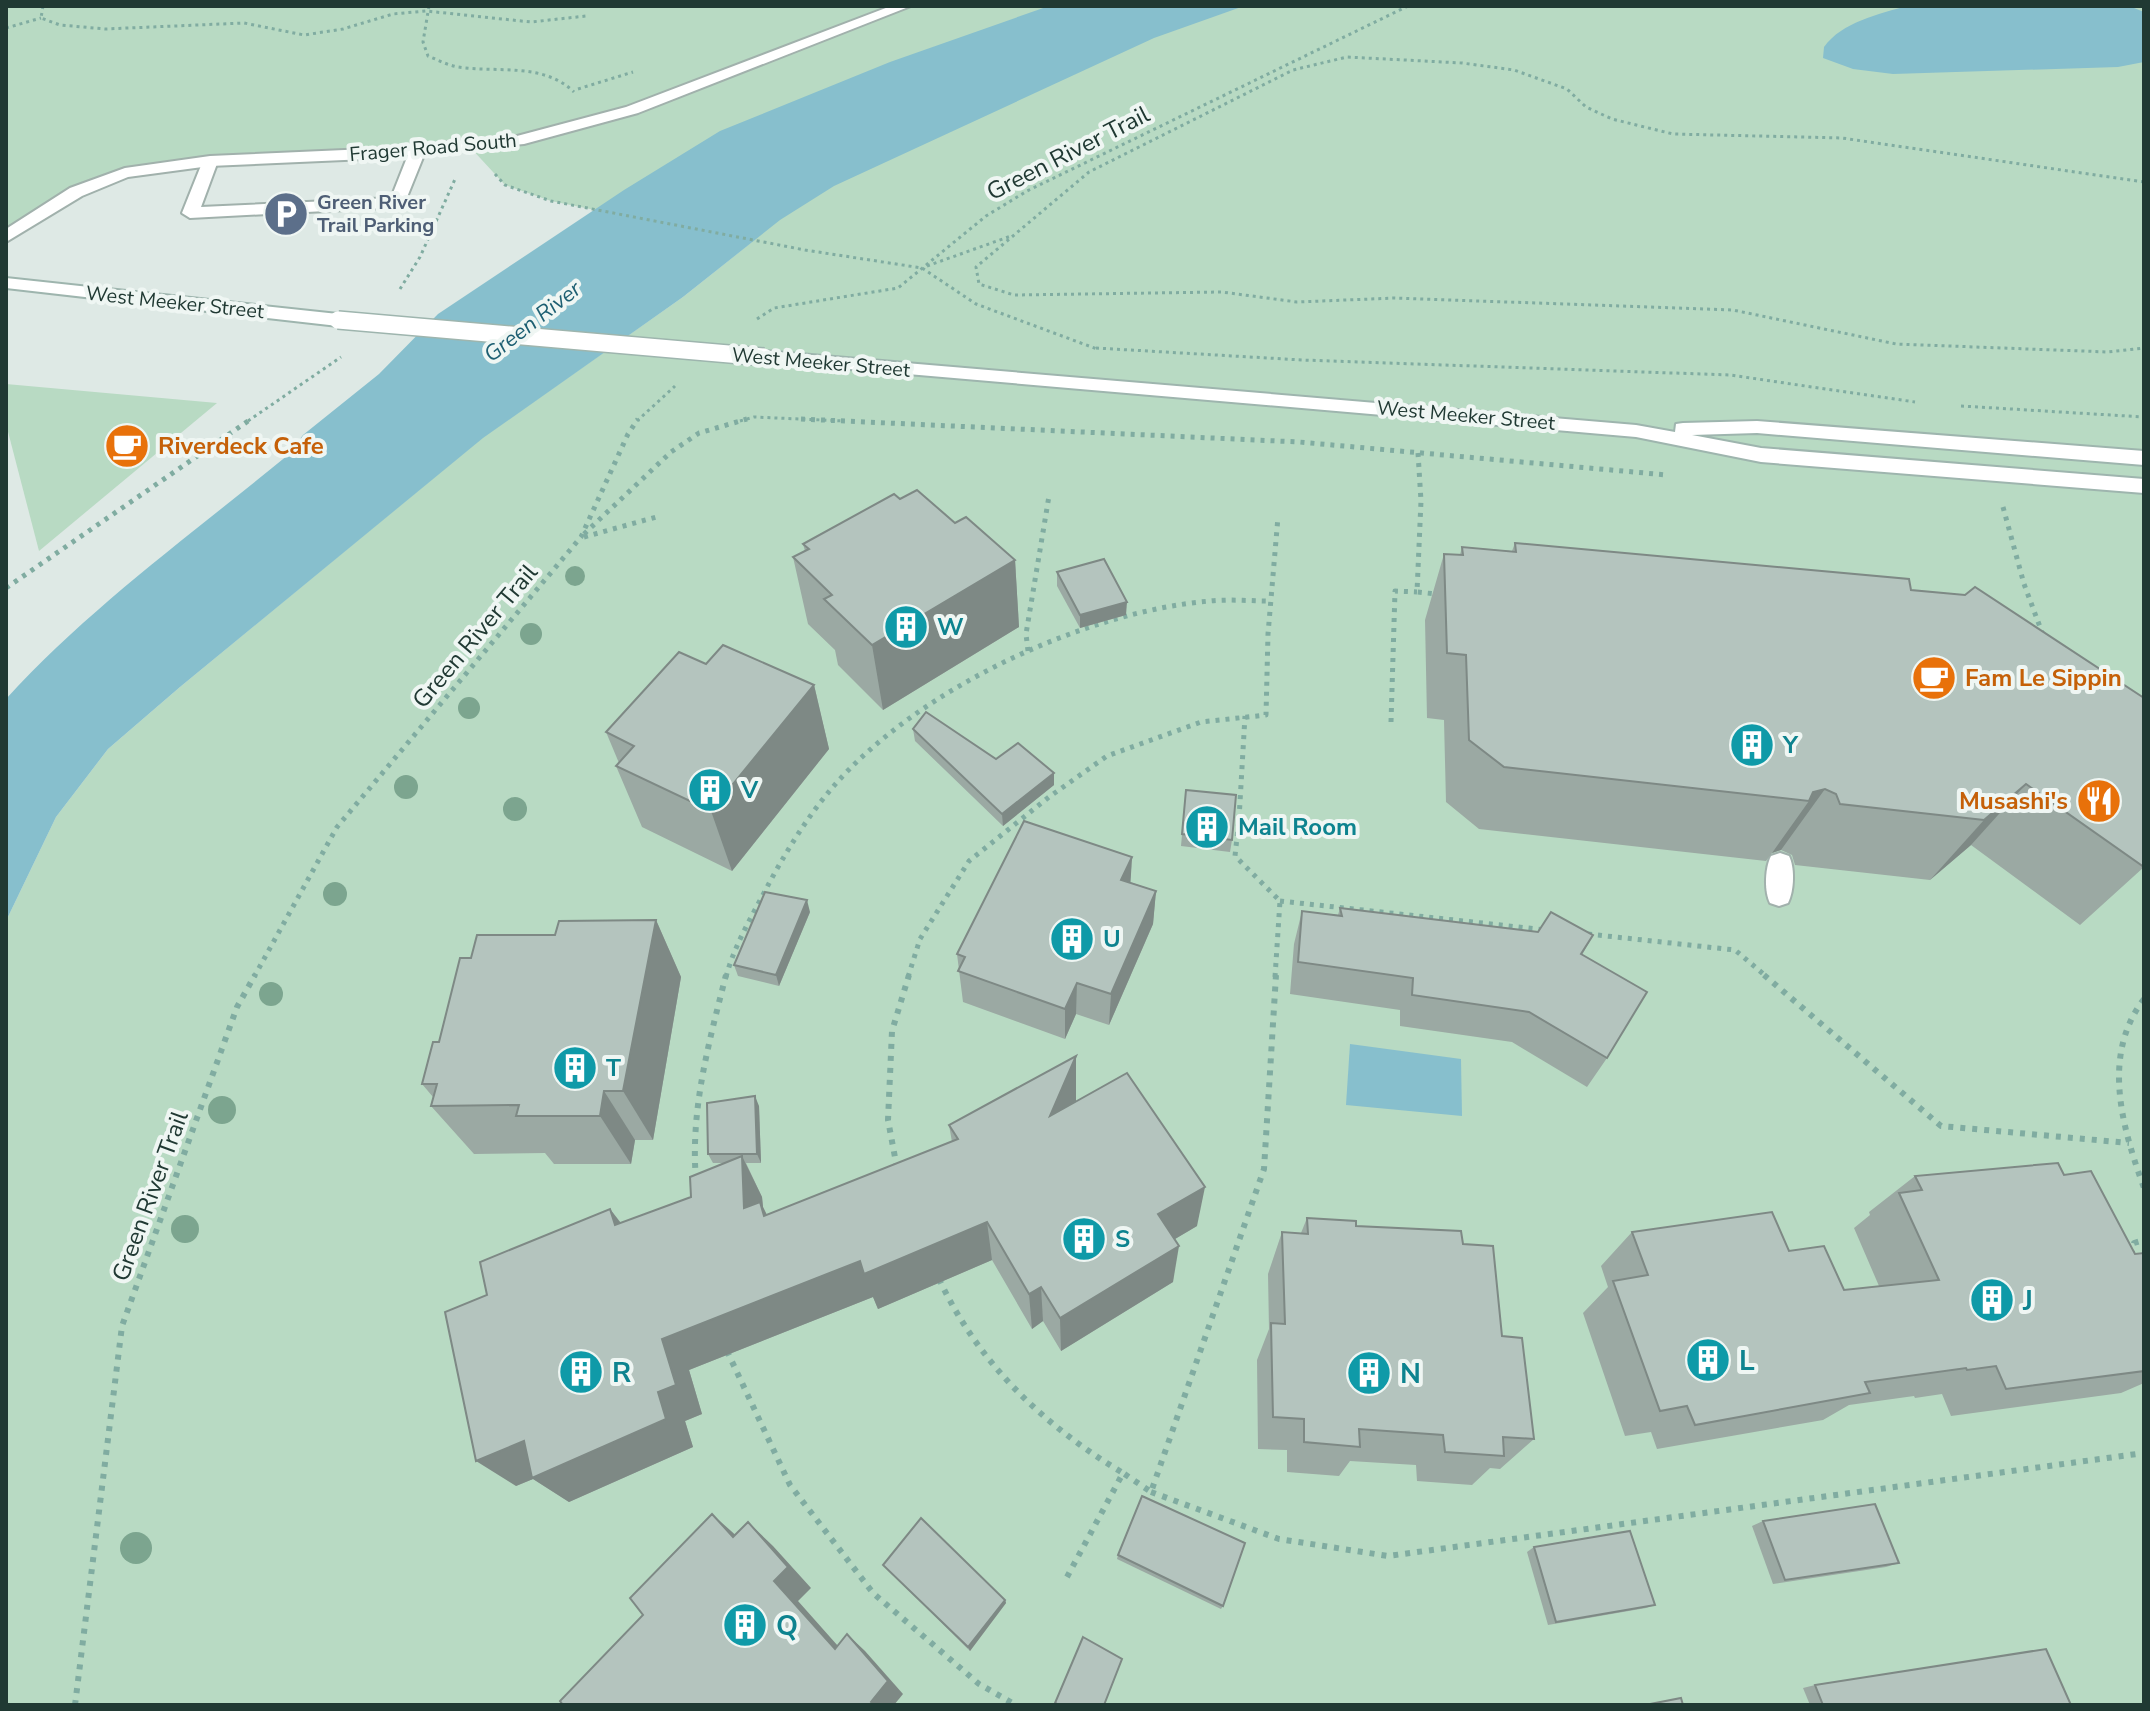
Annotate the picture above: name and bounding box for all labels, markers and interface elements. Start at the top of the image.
street label: Green River Trail [981,98,1155,208]
street label: Frager Road South [348,127,518,168]
place label: Green River Trail Parking [317,189,434,239]
parking icon: Green River Trail Parking [262,190,310,238]
water label: Green River [478,274,588,369]
street label: West Meeker Street [85,280,266,325]
street label: West Meeker Street [731,341,912,384]
street label: West Meeker Street [1376,394,1557,437]
cafe icon: Riverdeck Cafe [103,422,151,470]
place label: Riverdeck Cafe [158,430,324,462]
street label: Green River Trail [405,557,545,715]
building icon: W [882,603,930,651]
place label: W [937,611,964,643]
cafe icon: Fam Le Sippin [1910,654,1958,702]
place label: Fam Le Sippin [1965,662,2122,694]
building icon: Y [1728,721,1776,769]
place label: Y [1782,729,1799,761]
building icon: V [686,766,734,814]
place label: V [740,774,759,806]
restaurant icon: Musashi's [2075,777,2123,825]
place label: Musashi's [1959,785,2068,817]
building icon: Mail Room [1183,803,1231,851]
place label: Mail Room [1238,811,1357,843]
building icon: U [1048,915,1096,963]
place label: U [1103,923,1121,955]
building icon: T [551,1044,599,1092]
place label: T [606,1052,621,1084]
street label: Green River Trail [104,1106,196,1286]
building icon: S [1060,1215,1108,1263]
place label: S [1115,1223,1130,1255]
building icon: J [1968,1276,2016,1324]
place label: J [2022,1282,2033,1320]
building icon: L [1684,1336,1732,1384]
place label: L [1739,1342,1755,1380]
building icon: R [557,1348,605,1396]
building icon: N [1345,1349,1393,1397]
place label: R [612,1354,631,1392]
place label: N [1400,1355,1421,1393]
building icon: Q [721,1601,769,1649]
place label: Q [776,1607,798,1645]

